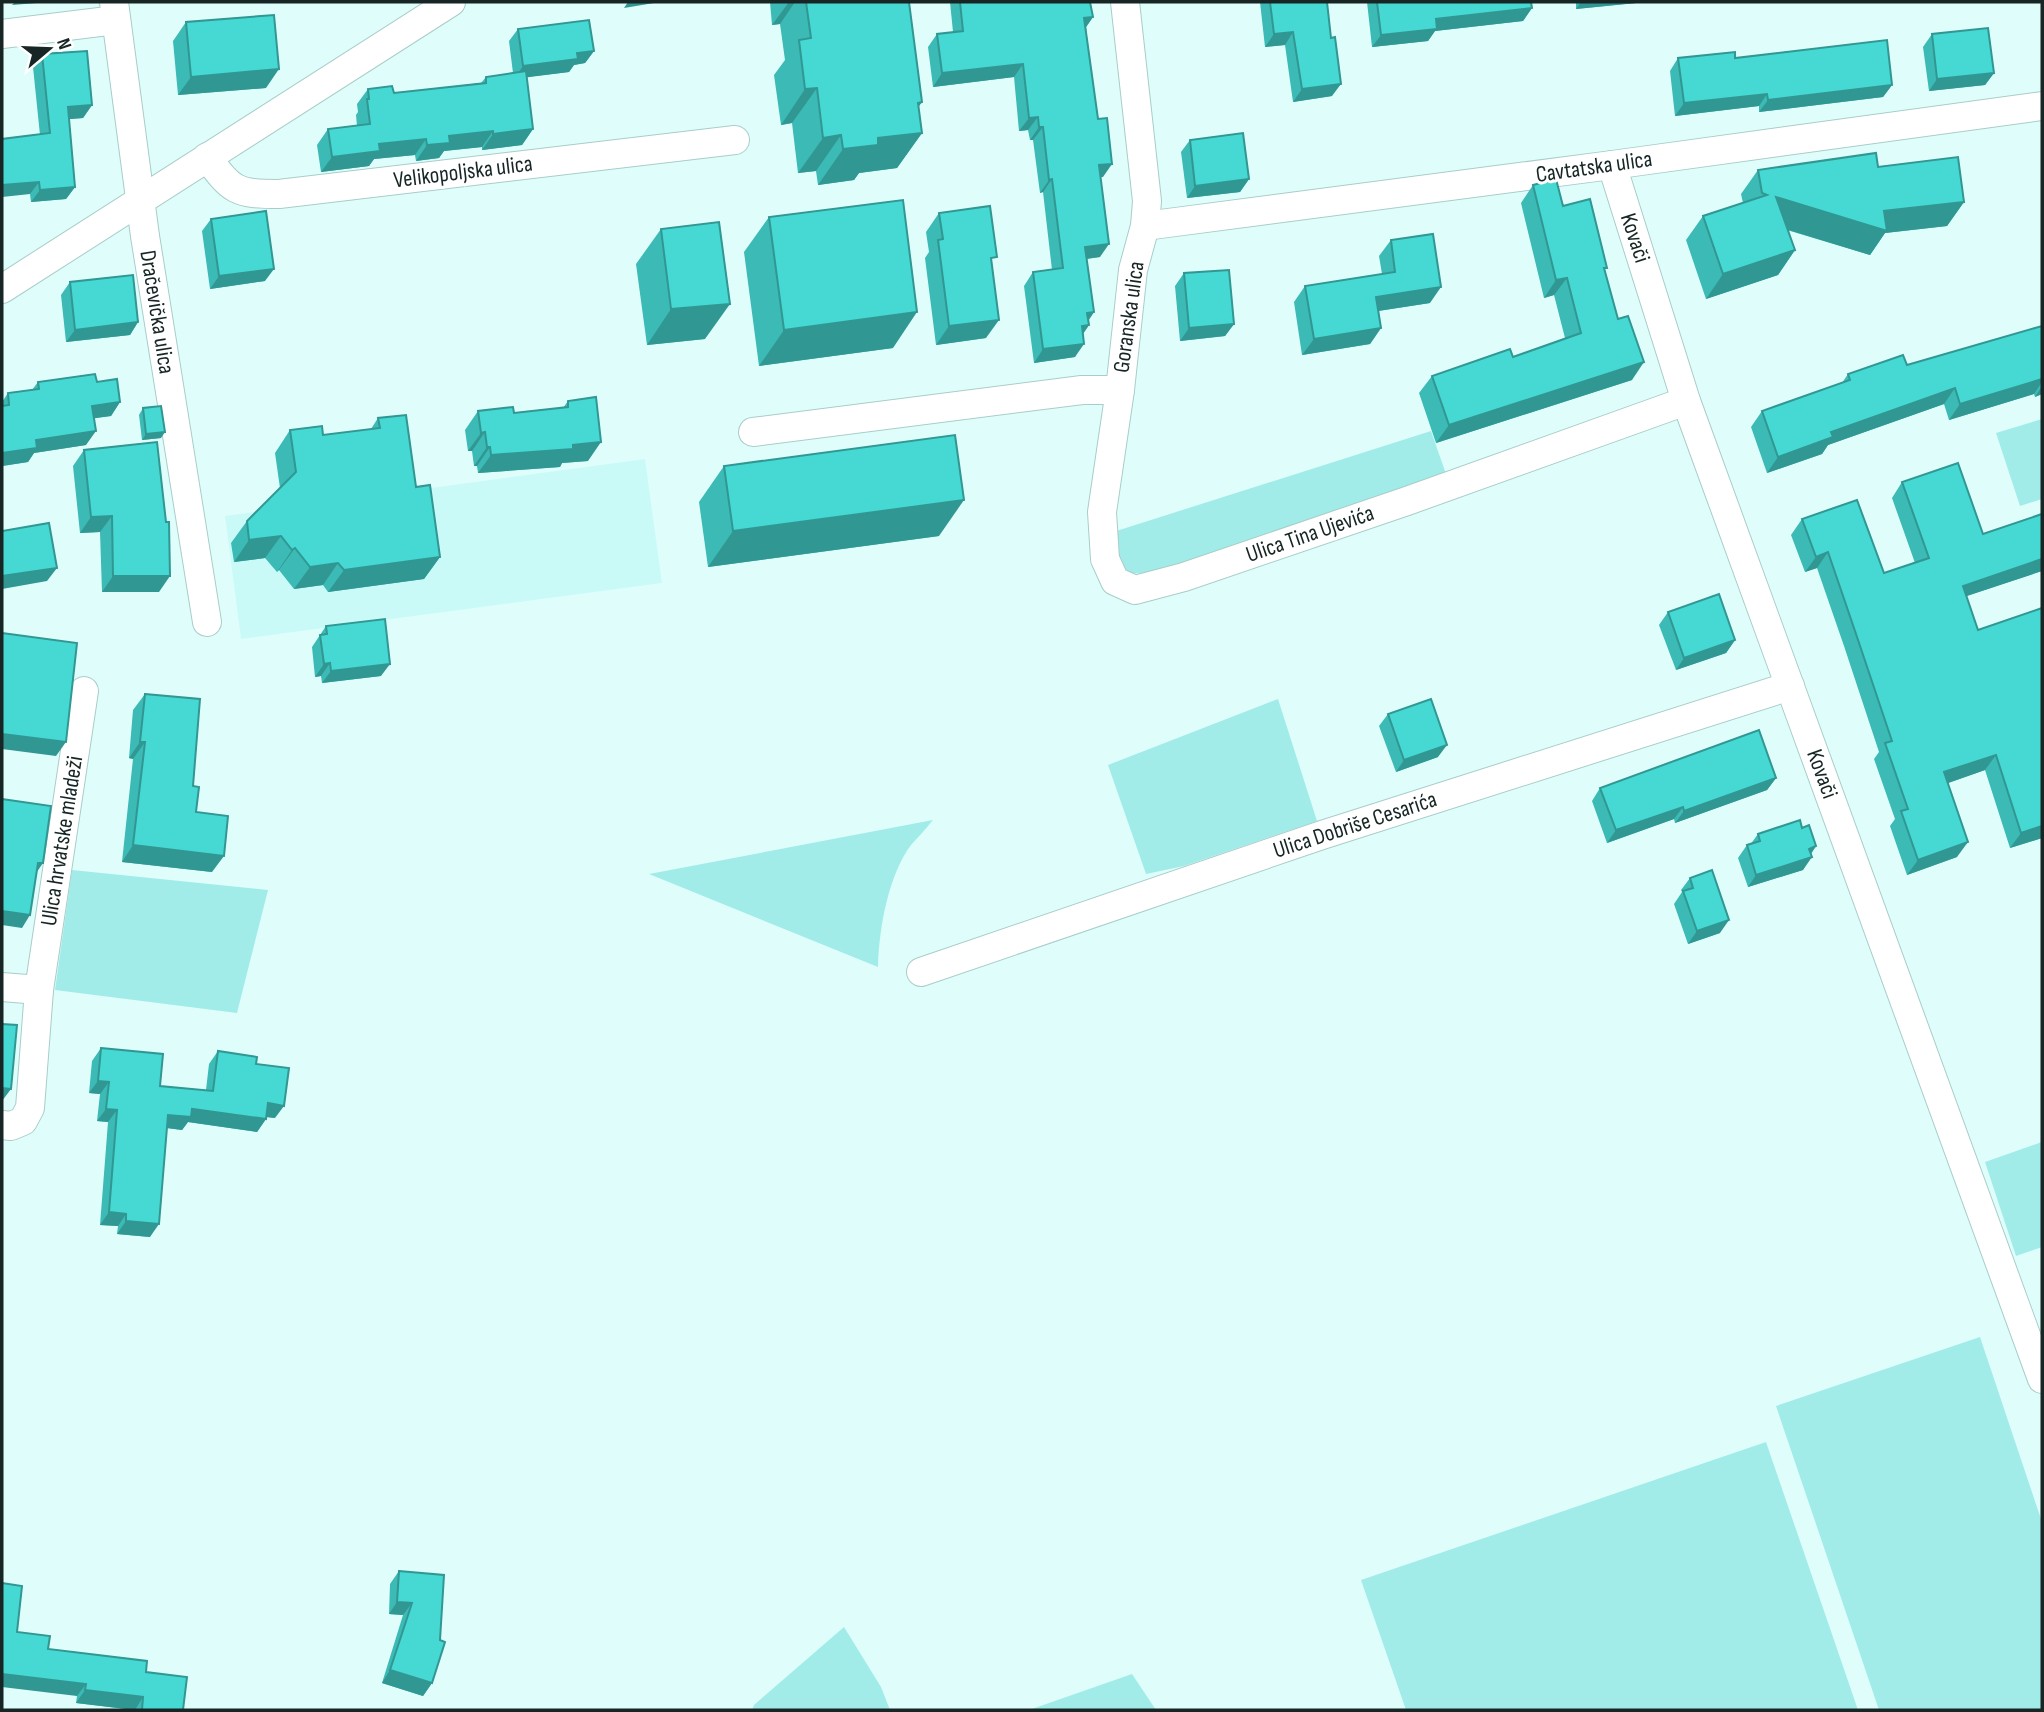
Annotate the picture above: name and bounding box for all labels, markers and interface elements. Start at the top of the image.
north arrow [14,14,84,84]
text: N [51,35,76,52]
street label: Cavtatska ulica [1534,145,1654,189]
street label: Velikopoljska ulica [392,150,534,194]
street label: Kovači [1614,210,1656,266]
street label: Dračevička ulica [133,248,181,376]
street label: Goranska ulica [1107,260,1151,374]
street label: Ulica Tina Ujevića [1242,499,1378,569]
street label: Kovači [1800,746,1844,802]
street label: Ulica hrvatske mladeži [35,754,89,928]
street label: Ulica Dobriše Cesarića [1270,785,1440,865]

